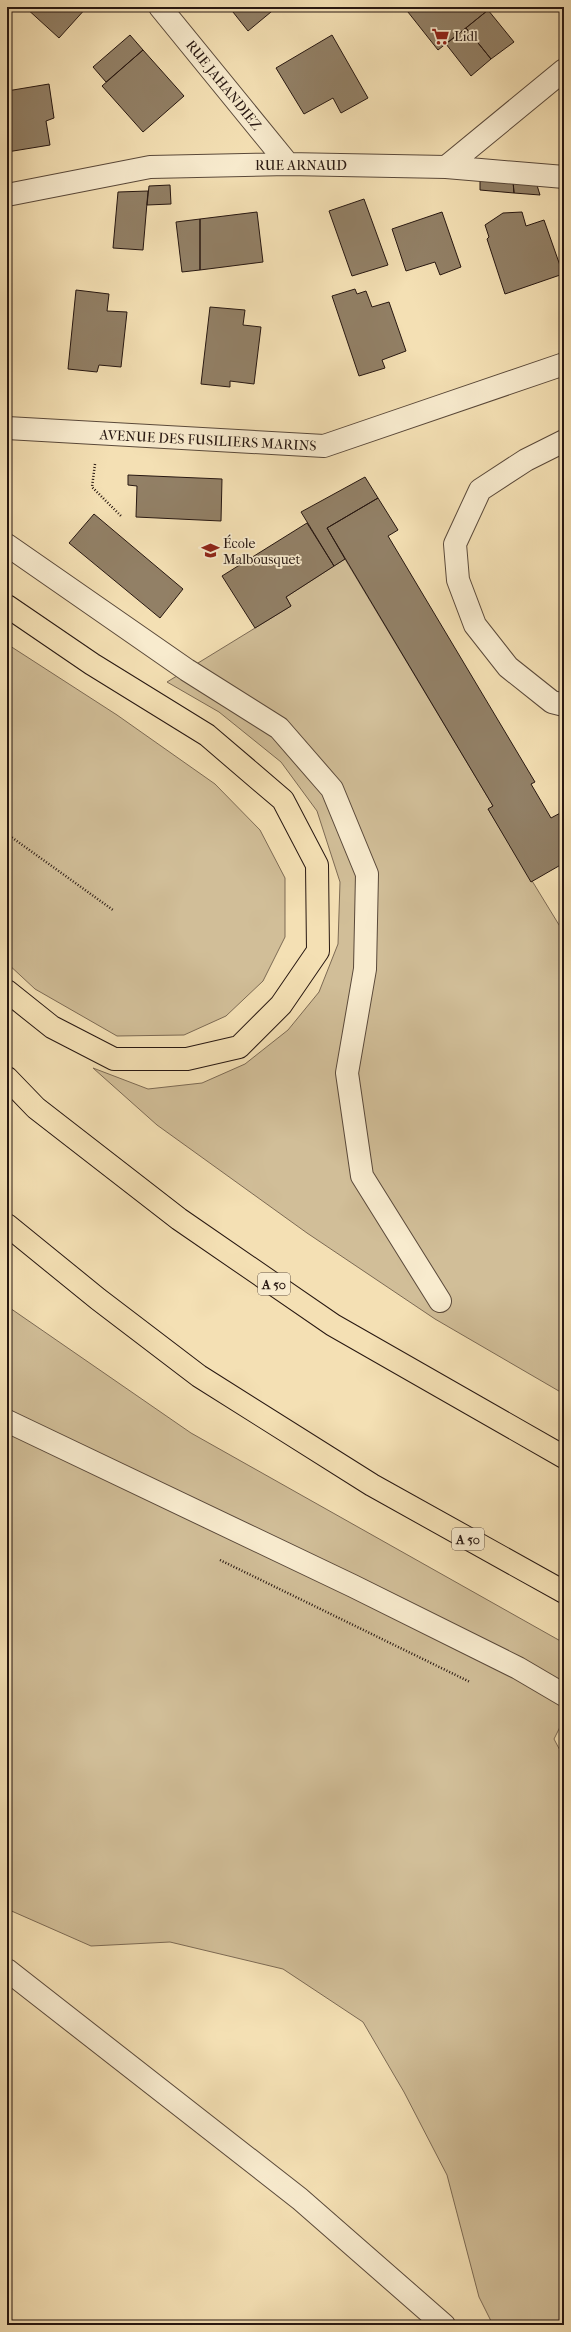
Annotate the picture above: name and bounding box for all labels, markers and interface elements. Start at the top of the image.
supermarket icon: Lidl [431,26,451,46]
place label: Lidl [454,28,478,45]
street label: RUE JAHANDIEZ [182,37,265,134]
street label: RUE ARNAUD [255,157,347,174]
street label: AVENUE DES FUSILIERS MARINS [98,426,317,455]
place label: École Malbousquet [223,534,301,568]
school or university icon: École Malbousquet [200,541,220,561]
road number: A 50 [258,1273,290,1295]
road number: A 50 [452,1528,484,1550]

